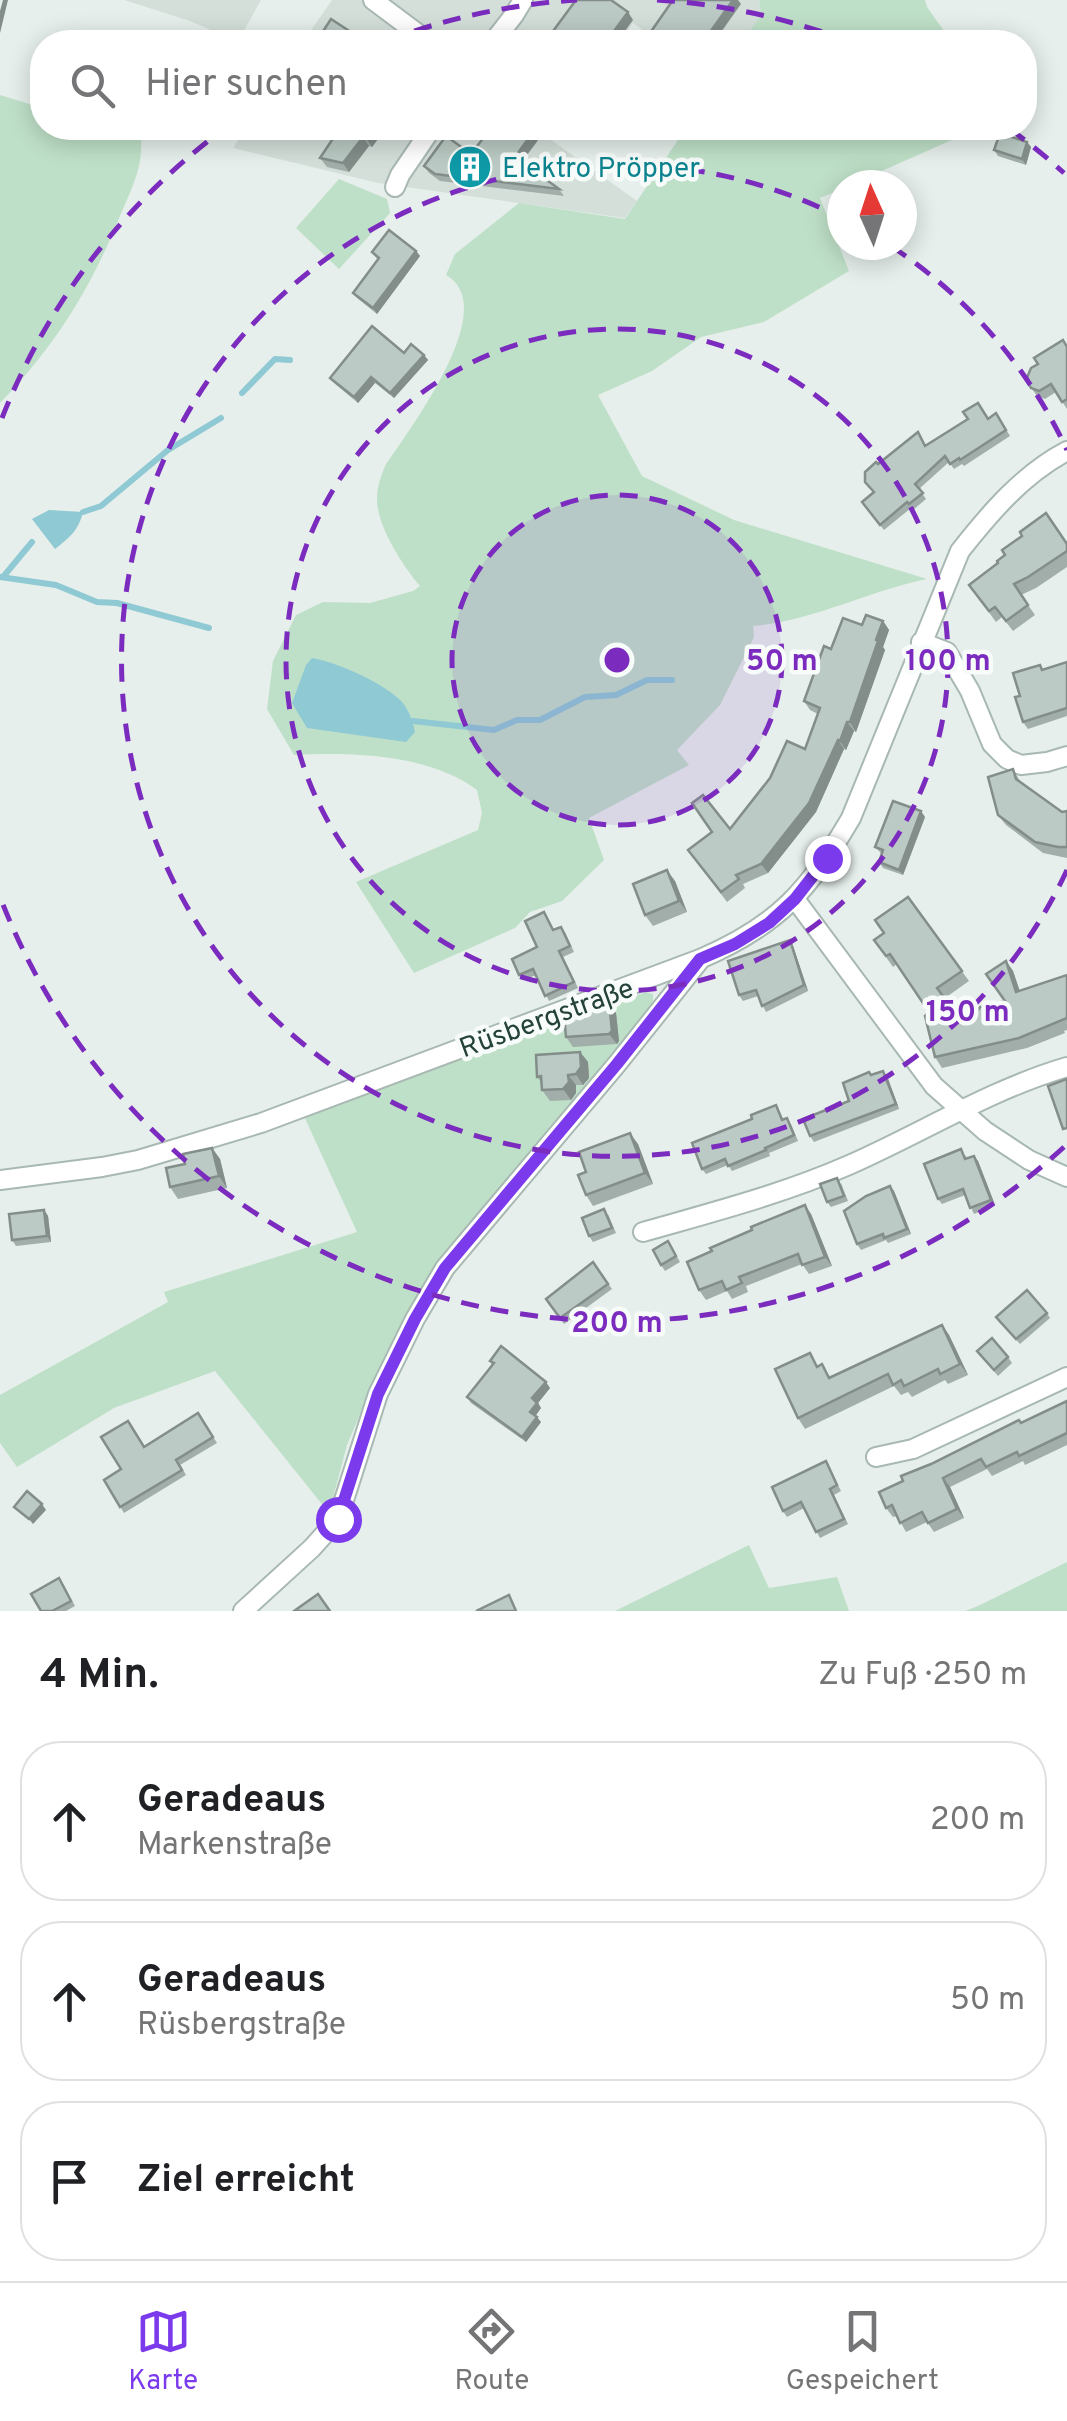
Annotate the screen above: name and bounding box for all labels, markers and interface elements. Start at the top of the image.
search box [30,30,1037,140]
icon: search [65,58,120,113]
text: Hier suchen [145,61,348,110]
building icon: Elektro Pröpper [447,144,493,190]
place label: Elektro Pröpper [502,152,700,188]
north arrow [827,170,917,260]
centre of rings [599,642,635,678]
text: 50 m [746,644,818,681]
text: 100 m [905,644,991,681]
route end [805,836,851,882]
street label: Rüsbergstraße [455,972,639,1068]
text: 150 m [926,995,1010,1032]
text: 200 m [571,1306,663,1343]
route start [316,1497,362,1543]
text: 4 Min. [40,1650,159,1703]
text: Zu Fuß · 250 m [818,1656,1027,1696]
text: Geradeaus [137,1777,326,1826]
icon: ahead [42,1794,97,1849]
text: 200 m [930,1801,1025,1841]
text: Markenstraße [137,1826,332,1866]
text: Geradeaus [137,1957,326,2006]
icon: ahead [42,1974,97,2029]
text: 50 m [950,1981,1025,2021]
text: Rüsbergstraße [137,2006,346,2046]
icon: arrive [42,2154,97,2209]
text: Ziel erreicht [137,2157,355,2206]
tab: Karte [128,2304,198,2400]
tab: Route [455,2304,529,2400]
tab: Gespeichert [786,2304,939,2400]

